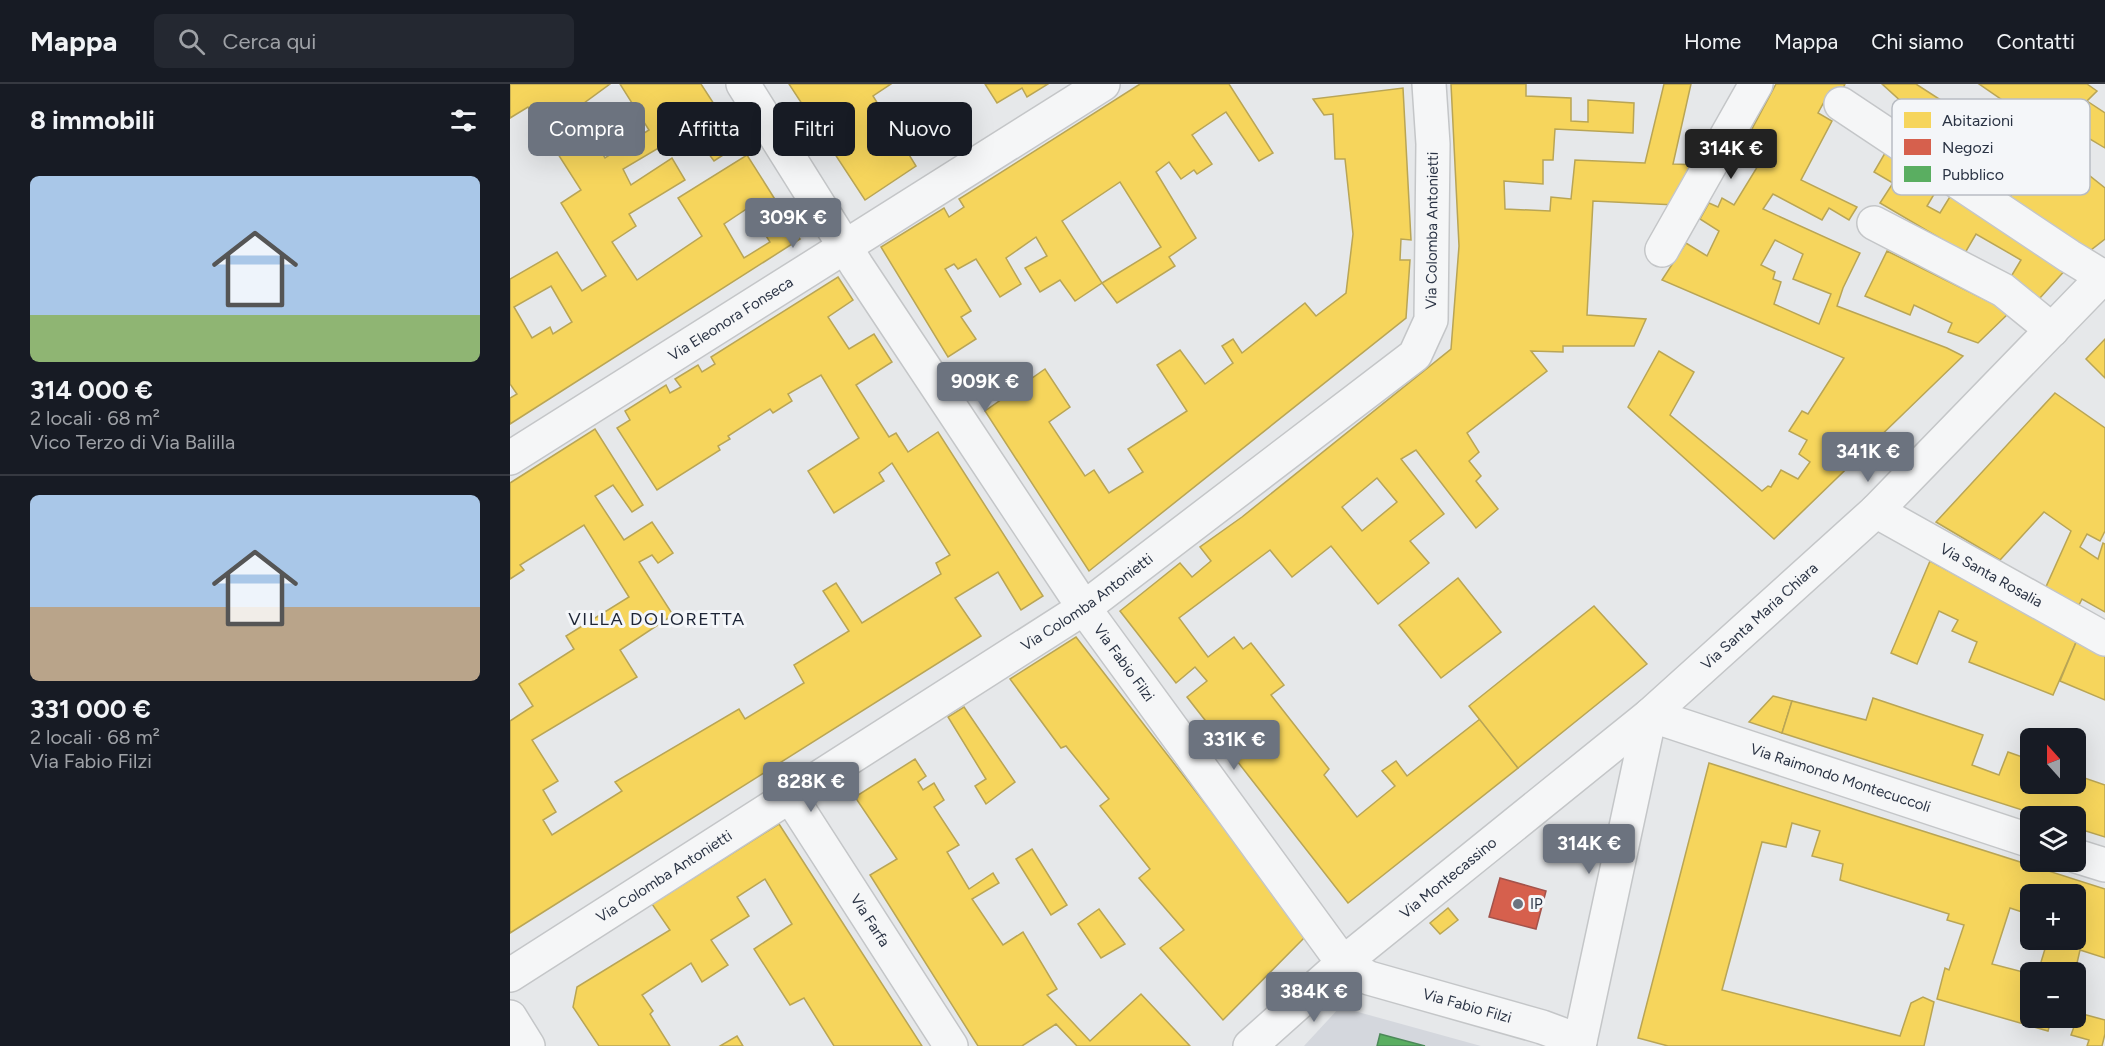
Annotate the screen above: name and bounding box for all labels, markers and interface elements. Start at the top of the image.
search box [154,14,574,68]
text: Mappa [30,24,118,58]
icon: search [175,25,208,58]
text: Cerca qui [223,28,316,55]
text: Home [1684,29,1741,54]
text: Mappa [1774,29,1838,54]
text: Chi siamo [1871,29,1964,54]
text: Contatti [1997,29,2075,54]
legend [1892,99,2090,195]
chip: Compra [528,102,645,156]
chip: Affitta [657,102,761,156]
chip: Filtri [773,102,855,156]
chip: Nuovo [867,102,972,156]
text: 8 immobili [30,104,155,136]
icon: filters [447,104,480,137]
text: Abitazioni [1942,111,2014,130]
pin: 314K € [1682,129,1780,180]
text: 314K € [1699,136,1763,160]
text: Negozi [1942,138,1993,157]
street label: Via Colomba Antonietti [1422,152,1442,309]
text: Pubblico [1942,165,2004,184]
pin: 309K € [744,198,842,249]
text: 309K € [759,205,827,229]
icon: home [201,215,309,323]
street label: Via Eleonora Fonseca [665,273,796,365]
pin: 909K € [936,362,1034,413]
text: 909K € [951,369,1019,393]
text: 314 000 € [30,374,153,406]
text: 2 locali · 68 m² [30,406,160,430]
text: Vico Terzo di Via Balilla [30,430,235,454]
pin: 341K € [1819,432,1917,483]
text: 341K € [1836,439,1900,463]
icon: home [201,534,309,642]
street label: Via Santa Rosalia [1937,540,2046,611]
street label: Via Colomba Antonietti [1018,550,1157,655]
street label: Via Santa Maria Chiara [1697,559,1822,673]
district label: VILLA DOLORETTA [568,608,746,630]
street label: Via Fabio Filzi [1090,620,1158,705]
text: 331 000 € [30,693,151,725]
pin: 331K € [1185,720,1283,771]
text: 2 locali · 68 m² [30,725,160,749]
text: 331K € [1203,727,1265,751]
north arrow [2020,728,2086,794]
map controls [2020,728,2086,1028]
street label: Via Raimondo Montecuccoli [1748,740,1933,816]
text: Via Fabio Filzi [30,749,152,773]
pin: 828K € [762,762,860,813]
text: 828K € [777,769,845,793]
button: layers [2020,806,2086,872]
pin: 314K € [1540,824,1638,875]
street label: Via Colomba Antonietti [593,826,735,926]
text: 314K € [1557,831,1621,855]
street label: Via Montecassino [1396,833,1501,922]
button: + [2020,884,2086,950]
street label: Via Farfa [847,891,894,950]
place label: IP [1530,895,1543,913]
marker: IP [1511,897,1525,911]
button: − [2020,962,2086,1028]
pin: 384K € [1265,972,1363,1023]
text: 384K € [1280,979,1348,1003]
street label: Via Fabio Filzi [1421,985,1514,1027]

